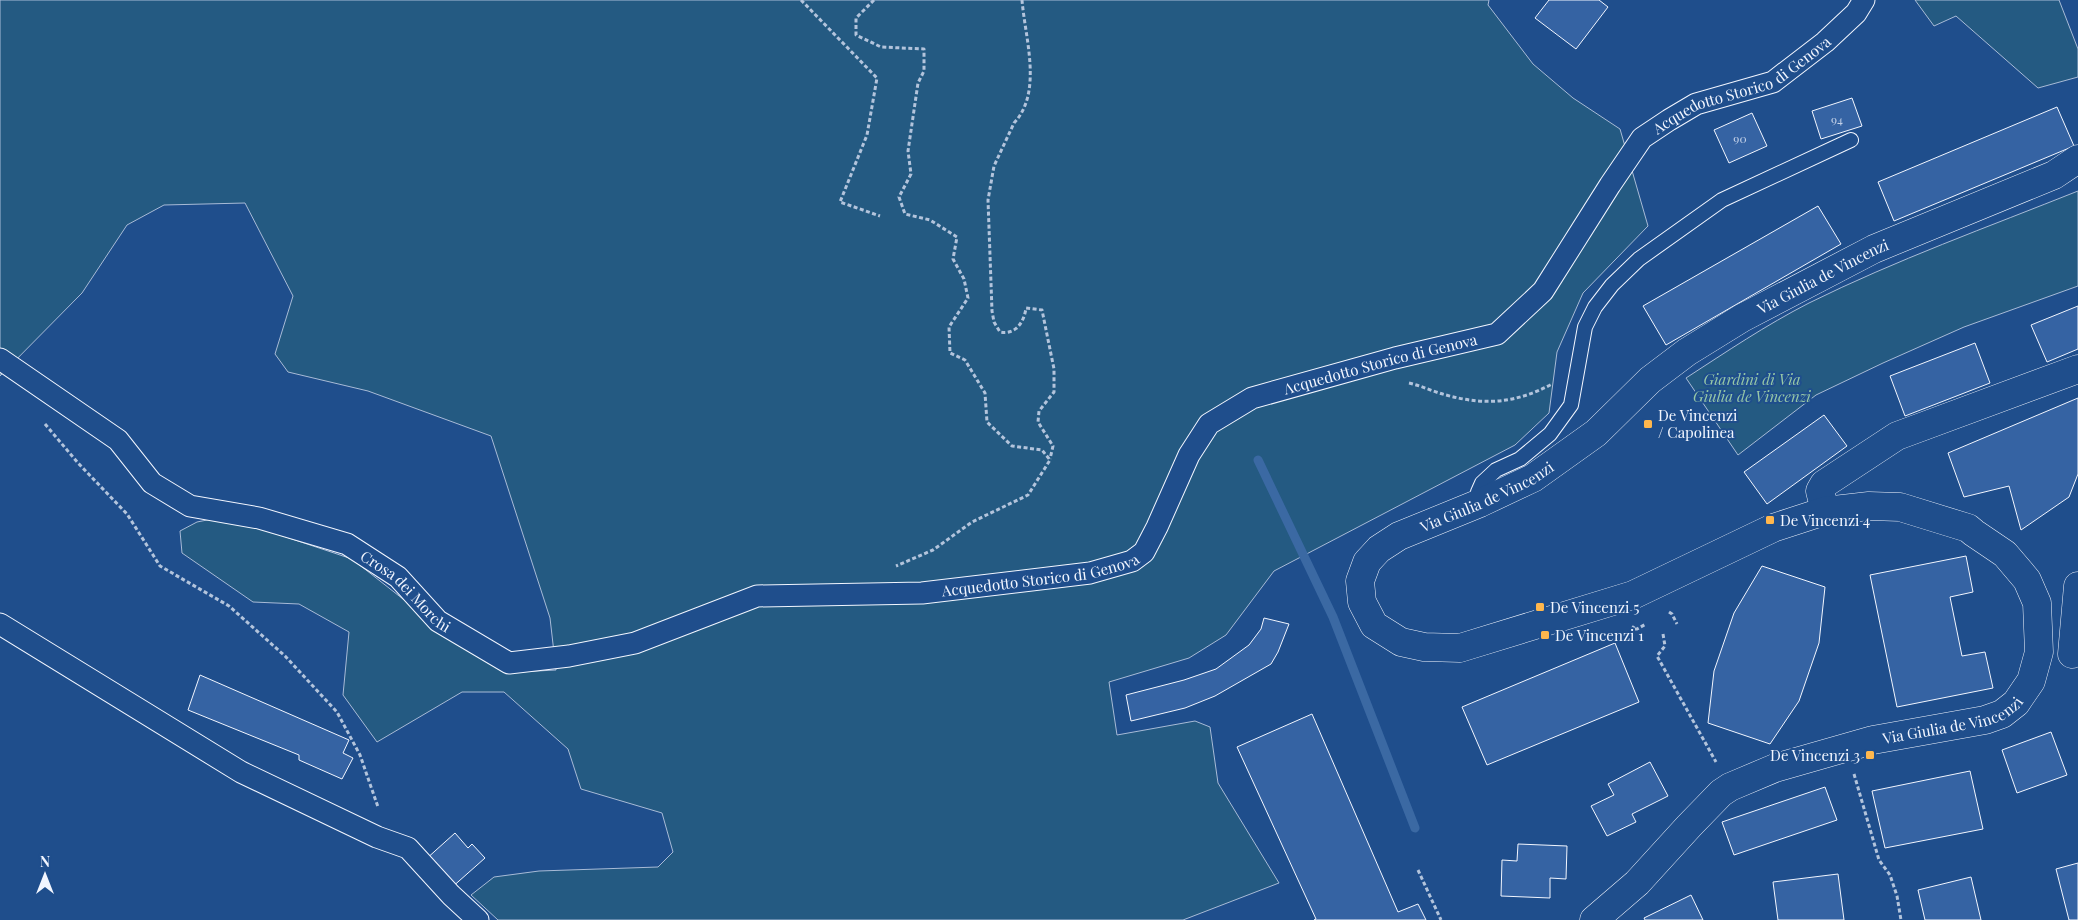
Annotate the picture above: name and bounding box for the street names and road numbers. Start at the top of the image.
street label: Acquedotto Storico di Genova [1648,31,1835,139]
street label: Via Giulia de Vincenzi [1753,234,1892,319]
street label: Acquedotto Storico di Genova [1280,329,1479,399]
street label: Via Giulia de Vincenzi [1416,456,1558,537]
street label: Crosa dei Morchi [357,546,455,637]
street label: Acquedotto Storico di Genova [940,549,1144,601]
street label: Via Giulia de Vincenzi [1880,692,2028,748]

